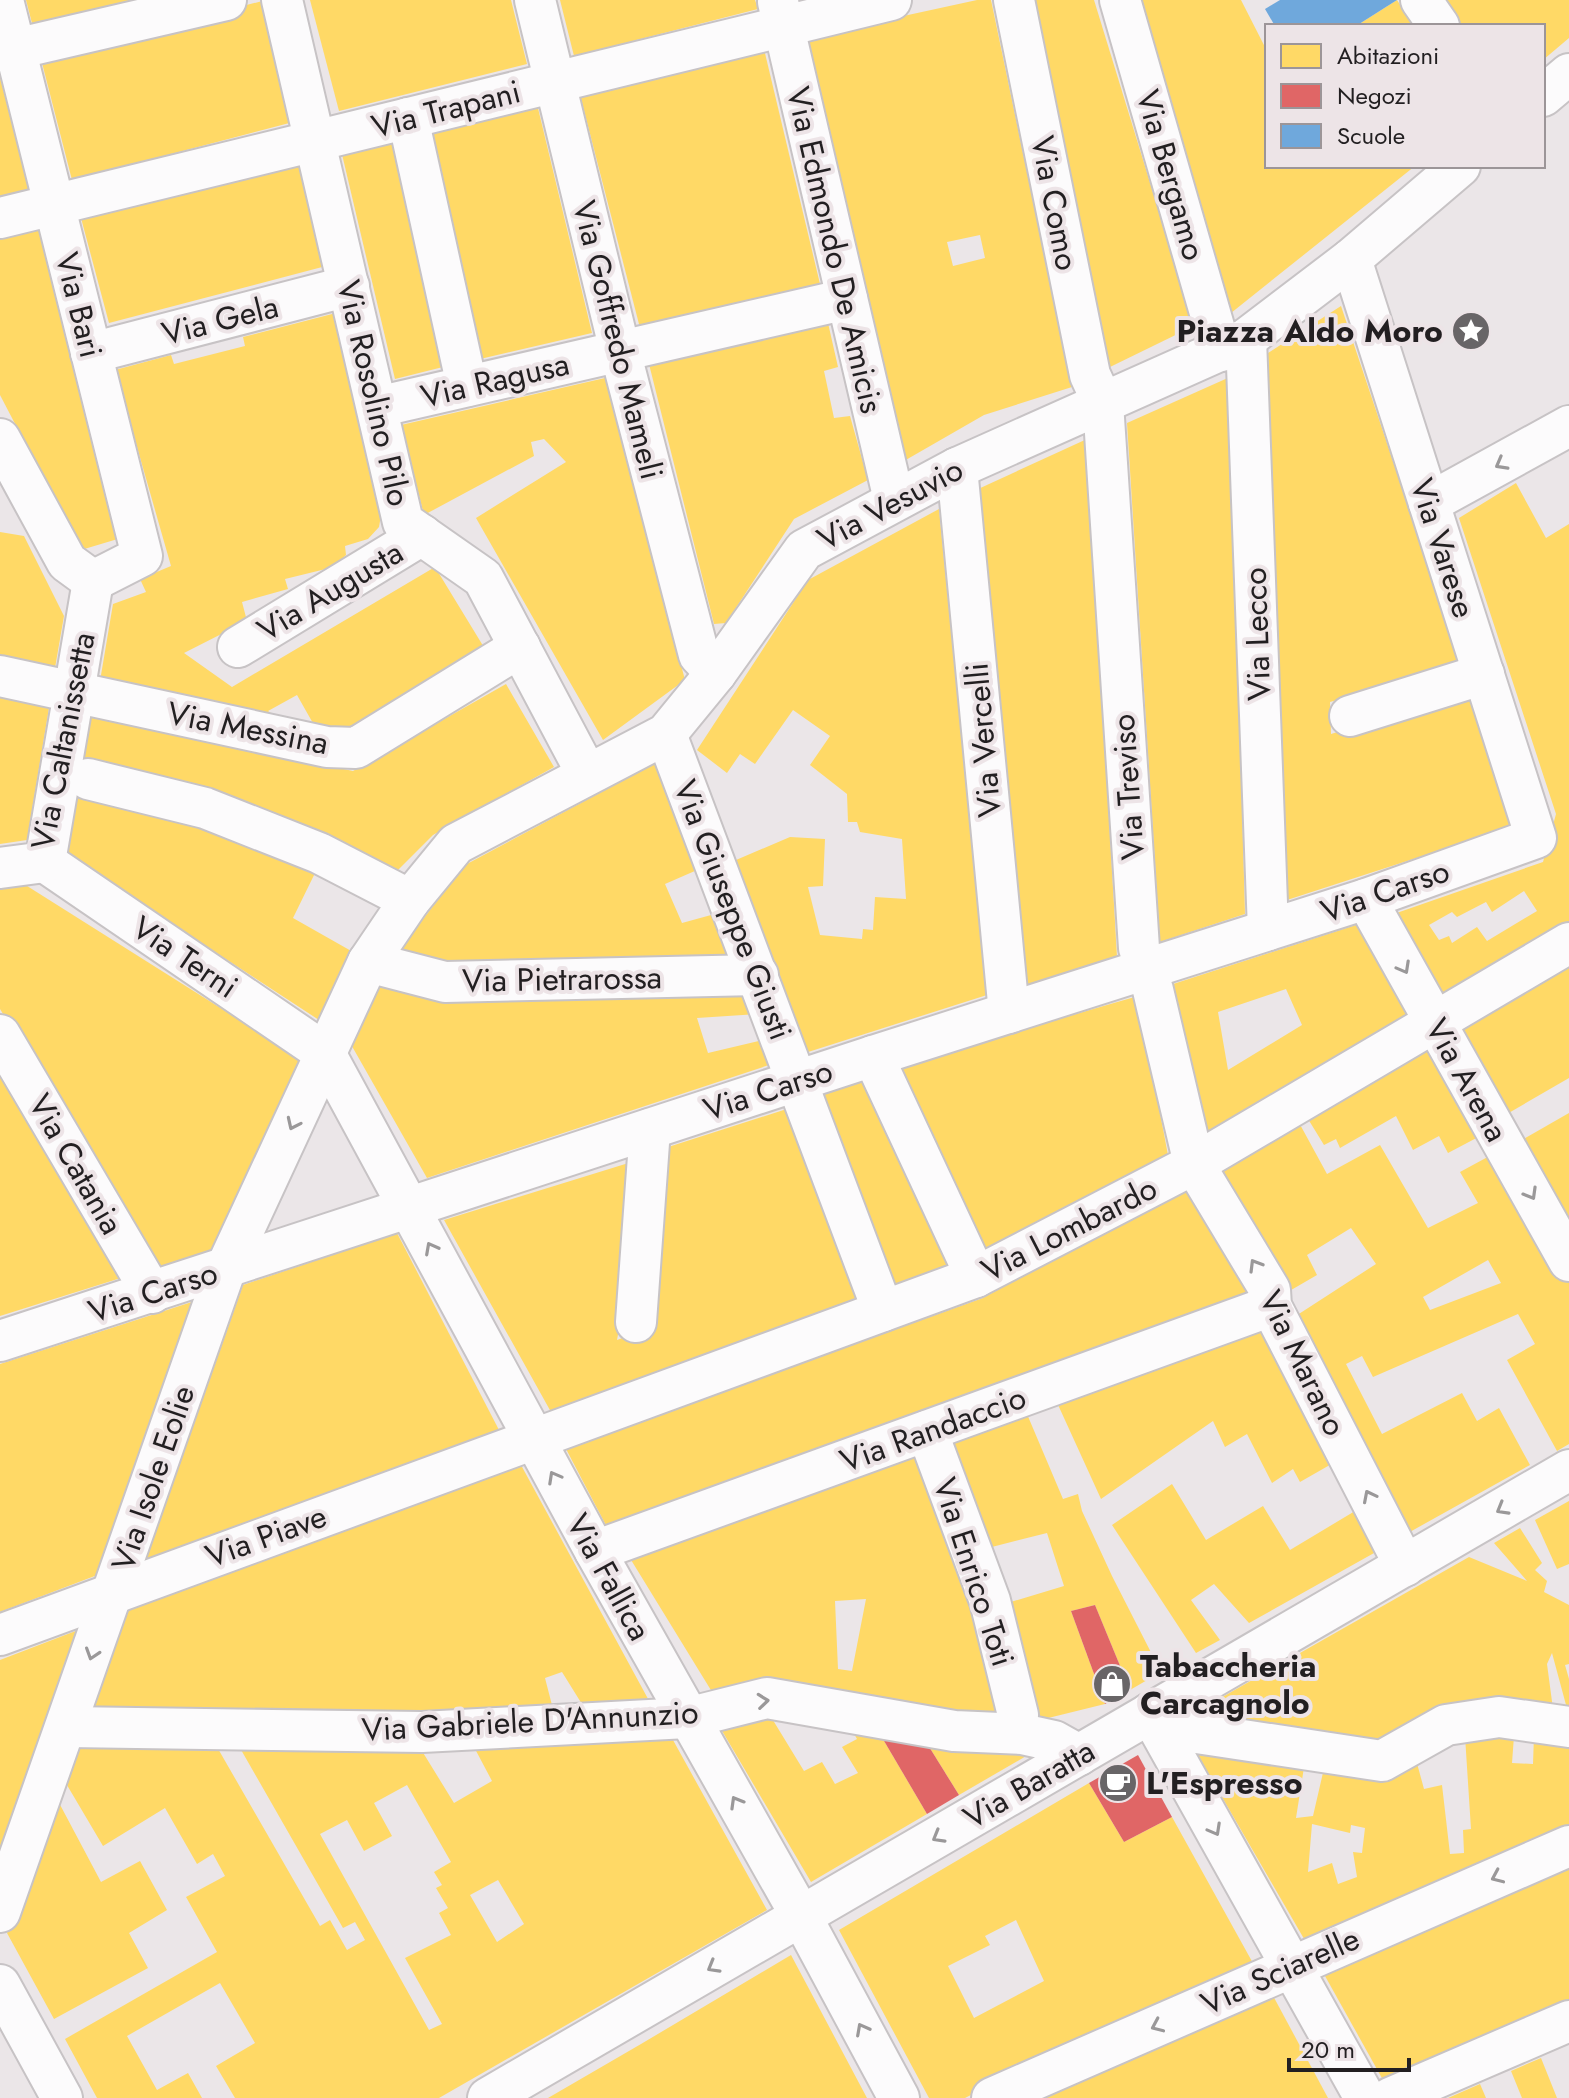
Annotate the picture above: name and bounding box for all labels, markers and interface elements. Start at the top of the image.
legend [1265,24,1545,168]
text: Abitazioni [1337,38,1439,73]
street label: Via Trapani [367,68,525,150]
text: Negozi [1337,78,1412,113]
street label: Via Edmondo De Amicis [775,82,895,418]
street label: Via Bergamo [1125,84,1217,266]
text: Scuole [1337,118,1405,153]
street label: Via Como [1019,132,1091,274]
street label: Via Goffredo Mameli [561,196,675,484]
street label: Via Bari [44,248,114,362]
street label: Via Rosolino Pilo [326,276,422,510]
street label: Via Gela [157,283,283,357]
place label: Piazza Aldo Moro [1176,308,1443,354]
place icon: Piazza Aldo Moro [1450,310,1492,352]
street label: Via Ragusa [416,341,574,419]
street label: Via Vesuvio [809,446,971,562]
one-way arrow [1494,454,1509,469]
street label: Via Varese [1399,472,1487,624]
street label: Via Augusta [248,529,412,653]
street label: Via Lecco [1232,567,1282,701]
street label: Via Caltanissetta [19,628,107,854]
street label: Via Vercelli [953,661,1013,819]
street label: Via Messina [164,690,332,766]
street label: Via Treviso [1100,713,1156,861]
street label: Via Giuseppe Giusti [662,773,804,1047]
street label: Via Carso [1315,848,1455,934]
street label: Via Terni [123,905,247,1009]
street label: Via Pietrarossa [462,954,662,1004]
one-way arrow [1394,959,1409,974]
street label: Via Arena [1414,1010,1520,1150]
street label: Via Carso [698,1048,838,1132]
street label: Via Catania [17,1085,135,1243]
one-way arrow [286,1115,302,1130]
street label: Via Lombardo [973,1165,1165,1293]
one-way arrow [1521,1185,1537,1200]
one-way arrow [426,1242,441,1257]
street label: Via Carso [83,1250,223,1334]
one-way arrow [1249,1259,1264,1274]
street label: Via Marano [1248,1283,1358,1443]
street label: Via Randaccio [834,1374,1032,1484]
street label: Via Isole Eolie [100,1379,206,1577]
one-way arrow [549,1471,564,1486]
street label: Via Enrico Toti [922,1472,1026,1672]
one-way arrow [1363,1490,1379,1505]
street label: Via Piave [199,1493,333,1579]
one-way arrow [1496,1499,1511,1515]
street label: Via Fallica [555,1505,663,1649]
place label: Tabaccheria Carcagnolo [1140,1643,1316,1726]
one-way arrow [86,1647,102,1661]
shop icon: Tabaccheria Carcagnolo [1091,1663,1133,1705]
street label: Via Gabriele D'Annunzio [361,1689,699,1753]
one-way arrow [757,1693,770,1710]
street label: Via Baratta [955,1728,1103,1840]
place label: L'Espresso [1146,1760,1303,1806]
cafe icon: L'Espresso [1097,1762,1139,1804]
one-way arrow [730,1796,746,1811]
one-way arrow [1205,1822,1221,1836]
one-way arrow [932,1827,947,1843]
one-way arrow [1491,1867,1506,1883]
street label: Via Sciarelle [1193,1916,1367,2026]
one-way arrow [707,1957,722,1973]
one-way arrow [1150,2016,1165,2032]
scale bar [1289,2022,1409,2072]
one-way arrow [857,2023,872,2038]
text: 20 m [1301,2032,1355,2067]

